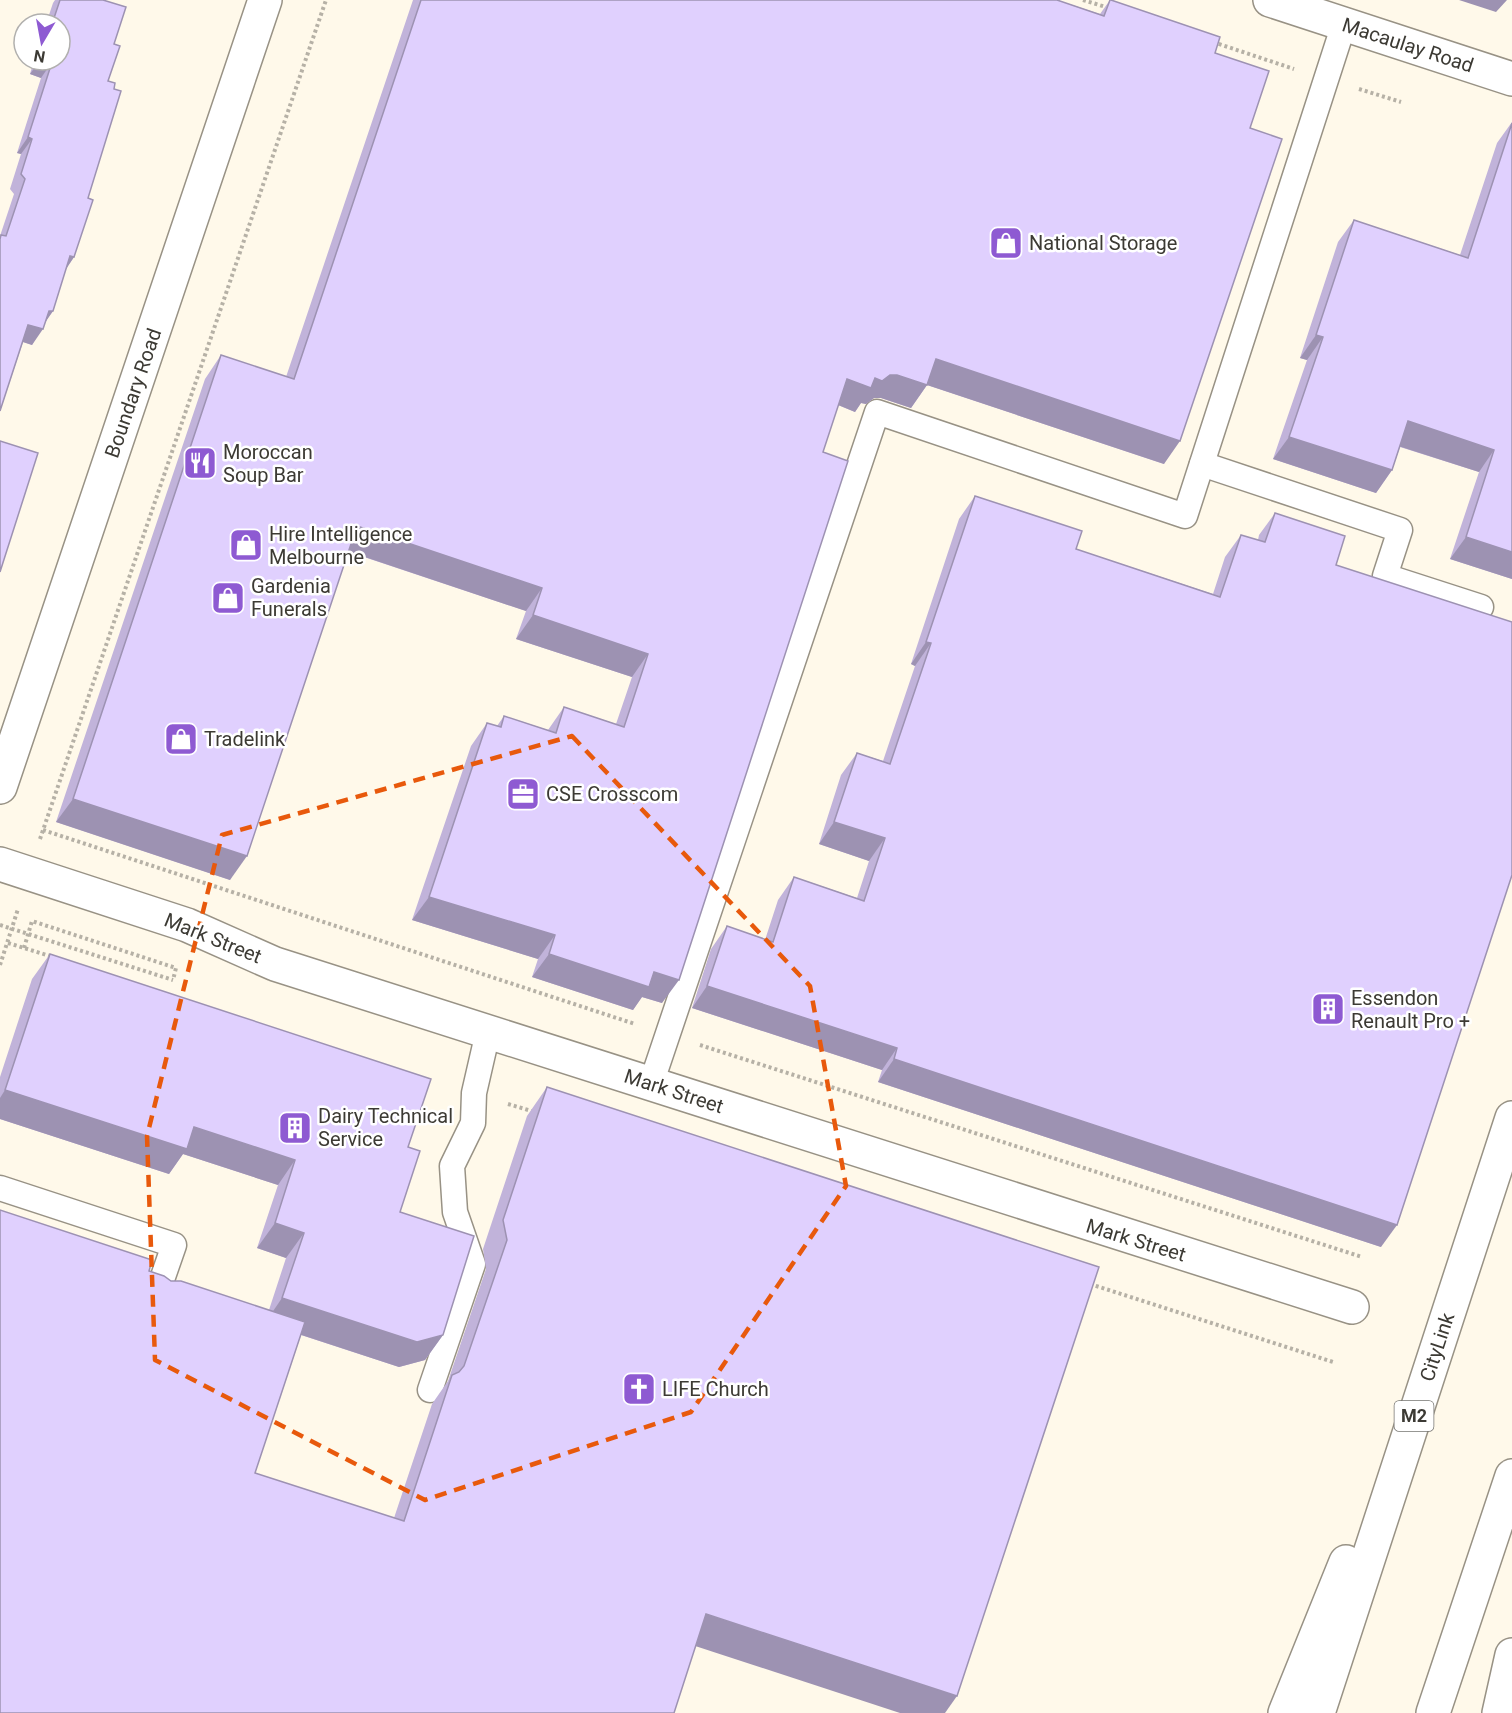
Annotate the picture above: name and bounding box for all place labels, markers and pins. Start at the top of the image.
shop icon: National Storage [988,225,1024,261]
place label: National Storage [1029,231,1177,255]
place label: Moroccan Soup Bar [223,440,313,487]
restaurant icon: Moroccan Soup Bar [182,445,218,481]
place label: Hire Intelligence Melbourne [269,522,412,569]
shop icon: Hire Intelligence Melbourne [228,527,264,563]
place label: Gardenia Funerals [251,574,331,621]
shop icon: Gardenia Funerals [210,580,246,616]
shop icon: Tradelink [163,721,199,757]
place label: Tradelink [204,727,286,751]
office icon: CSE Crosscom [505,776,541,812]
place label: CSE Crosscom [546,782,678,806]
place label: Essendon Renault Pro + [1351,986,1470,1033]
building icon: Essendon Renault Pro + [1310,991,1346,1027]
place label: Dairy Technical Service [318,1104,453,1151]
building icon: Dairy Technical Service [277,1110,313,1146]
church icon: LIFE Church [621,1371,657,1407]
place label: LIFE Church [662,1377,769,1401]

